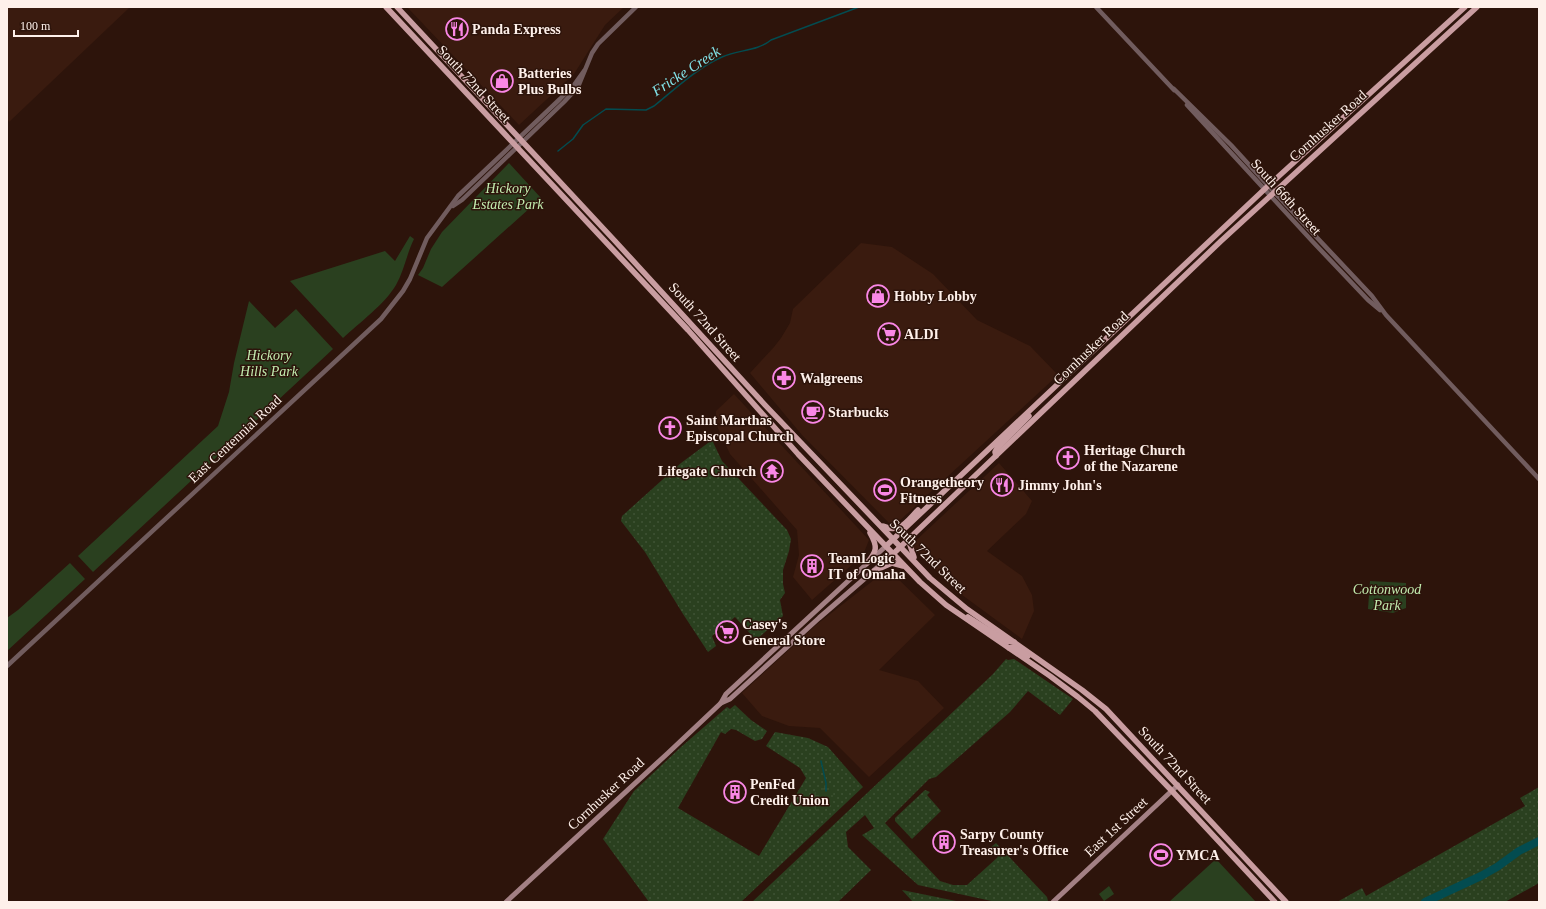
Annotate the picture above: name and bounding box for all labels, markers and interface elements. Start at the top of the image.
scale bar [14,12,78,38]
restaurant icon: Panda Express [444,16,470,42]
text: 100 m [20,19,51,33]
place label: Panda Express [472,22,561,37]
street label: South 72nd Street [434,42,514,126]
water label: Fricke Creek [648,43,723,100]
place label: Batteries Plus Bulbs [518,66,582,97]
shop icon: Batteries Plus Bulbs [489,68,515,94]
street label: Cornhusker Road [1286,88,1370,164]
street label: South 66th Street [1248,156,1324,238]
park label: Hickory Estates Park [471,181,544,212]
street label: South 72nd Street [666,280,744,364]
shop icon: Hobby Lobby [865,283,891,309]
place label: Hobby Lobby [894,289,977,304]
street label: Cornhusker Road [1050,308,1132,388]
supermarket icon: ALDI [876,321,902,347]
place label: ALDI [904,327,939,342]
park label: Hickory Hills Park [239,348,299,379]
pharmacy icon: Walgreens [771,365,797,391]
place label: Walgreens [800,371,863,386]
street label: East Centennial Road [186,392,284,486]
cafe icon: Starbucks [800,399,826,425]
place label: Starbucks [828,405,889,420]
place label: Saint Marthas Episcopal Church [686,413,794,444]
church icon: Saint Marthas Episcopal Church [657,415,683,441]
place label: Heritage Church of the Nazarene [1084,443,1185,474]
church icon: Heritage Church of the Nazarene [1055,445,1081,471]
temple icon: Lifegate Church [759,458,785,484]
place label: Lifegate Church [658,464,756,479]
restaurant icon: Jimmy John's [989,472,1015,498]
place label: Orangetheory Fitness [900,475,984,506]
sports icon: Orangetheory Fitness [872,477,898,503]
place label: Jimmy John's [1018,478,1102,493]
street label: South 72nd Street [887,516,969,596]
place label: TeamLogic IT of Omaha [828,551,906,582]
building icon: TeamLogic IT of Omaha [799,553,825,579]
park label: Cottonwood Park [1353,582,1422,613]
place label: Casey's General Store [742,617,825,648]
supermarket icon: Casey's General Store [714,619,740,645]
street label: South 72nd Street [1135,723,1215,807]
street label: Cornhusker Road [565,755,647,833]
place label: PenFed Credit Union [750,777,829,808]
building icon: PenFed Credit Union [722,779,748,805]
street label: East 1st Street [1082,794,1150,860]
place label: Sarpy County Treasurer's Office [960,827,1068,858]
building icon: Sarpy County Treasurer's Office [931,829,957,855]
sports icon: YMCA [1148,842,1174,868]
place label: YMCA [1176,848,1220,863]

